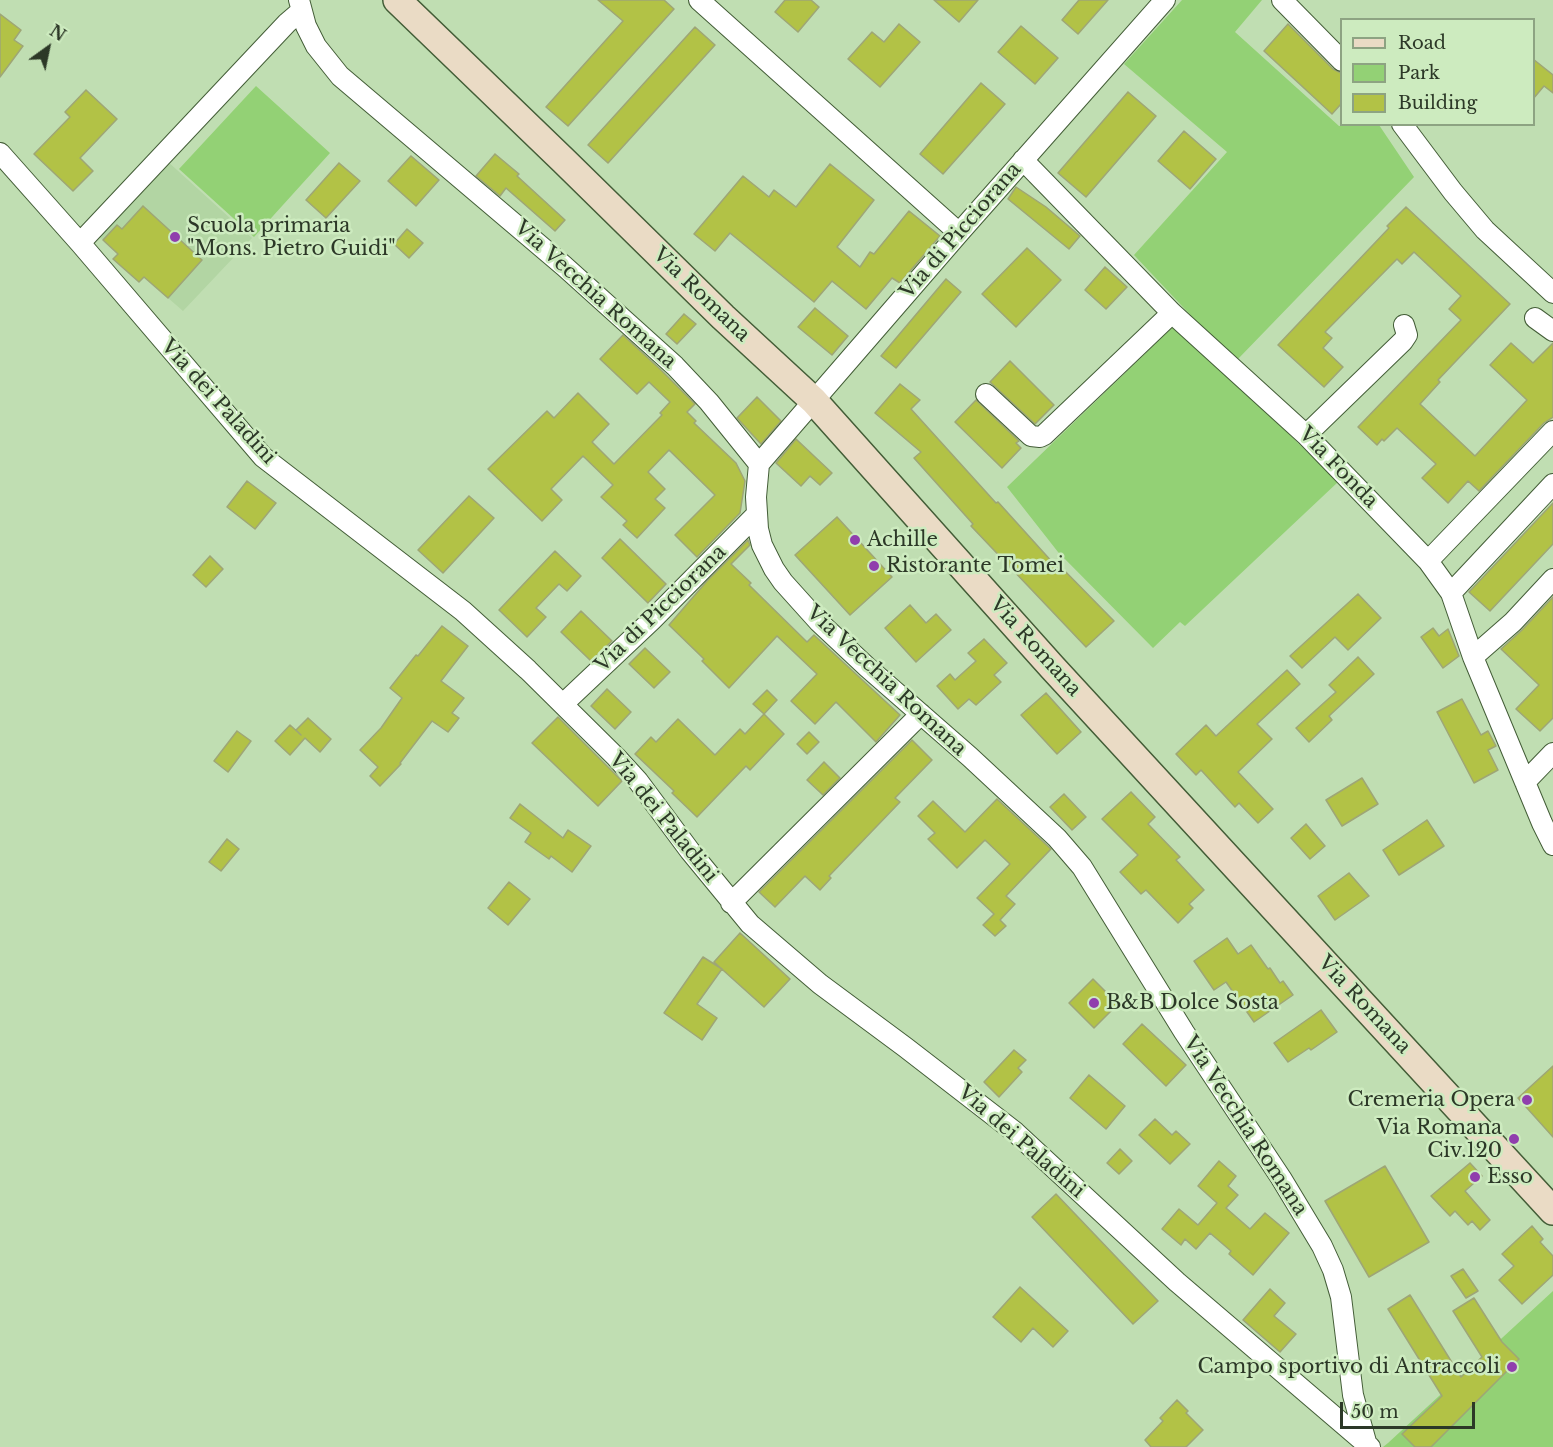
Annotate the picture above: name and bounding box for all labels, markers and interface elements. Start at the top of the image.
north arrow [18,18,78,78]
legend [1340,18,1535,126]
text: N [46,20,70,45]
text: Road [1398,32,1446,54]
text: Park [1398,62,1440,84]
text: Building [1398,92,1477,114]
street label: Via di Picciorana [895,158,1027,304]
place label: Scuola primaria "Mons. Pietro Guidi" [187,214,396,261]
street label: Via Vecchia Romana [509,216,681,374]
marker: Scuola primaria "Mons. Pietro Guidi" [168,230,182,244]
street label: Via Romana [648,243,754,347]
street label: Via dei Paladini [156,335,280,469]
street label: Via Fonda [1294,423,1382,513]
place label: Achille [867,528,938,552]
marker: Achille [848,533,862,547]
street label: Via di Picciorana [591,540,731,678]
place label: Ristorante Tomei [886,554,1064,578]
marker: Ristorante Tomei [867,559,881,573]
street label: Via Romana [984,592,1086,702]
street label: Via Vecchia Romana [801,601,971,761]
street label: Via dei Paladini [603,748,723,888]
street label: Via Romana [1313,951,1415,1059]
place label: B&B Dolce Sosta [1106,991,1279,1015]
marker: B&B Dolce Sosta [1087,996,1101,1010]
street label: Via Vecchia Romana [1178,1032,1312,1220]
street label: Via dei Paladini [953,1081,1089,1203]
place label: Cremeria Opera [1348,1088,1515,1112]
marker: Cremeria Opera [1520,1093,1534,1107]
place label: Via Romana Civ.120 [1377,1116,1502,1163]
marker: Via Romana Civ.120 [1507,1132,1521,1146]
place label: Esso [1487,1165,1533,1189]
marker: Esso [1468,1170,1482,1184]
place label: Campo sportivo di Antraccoli [1198,1355,1500,1379]
marker: Campo sportivo di Antraccoli [1505,1360,1519,1374]
scale bar [1343,1390,1478,1428]
text: 50 m [1351,1401,1399,1423]

